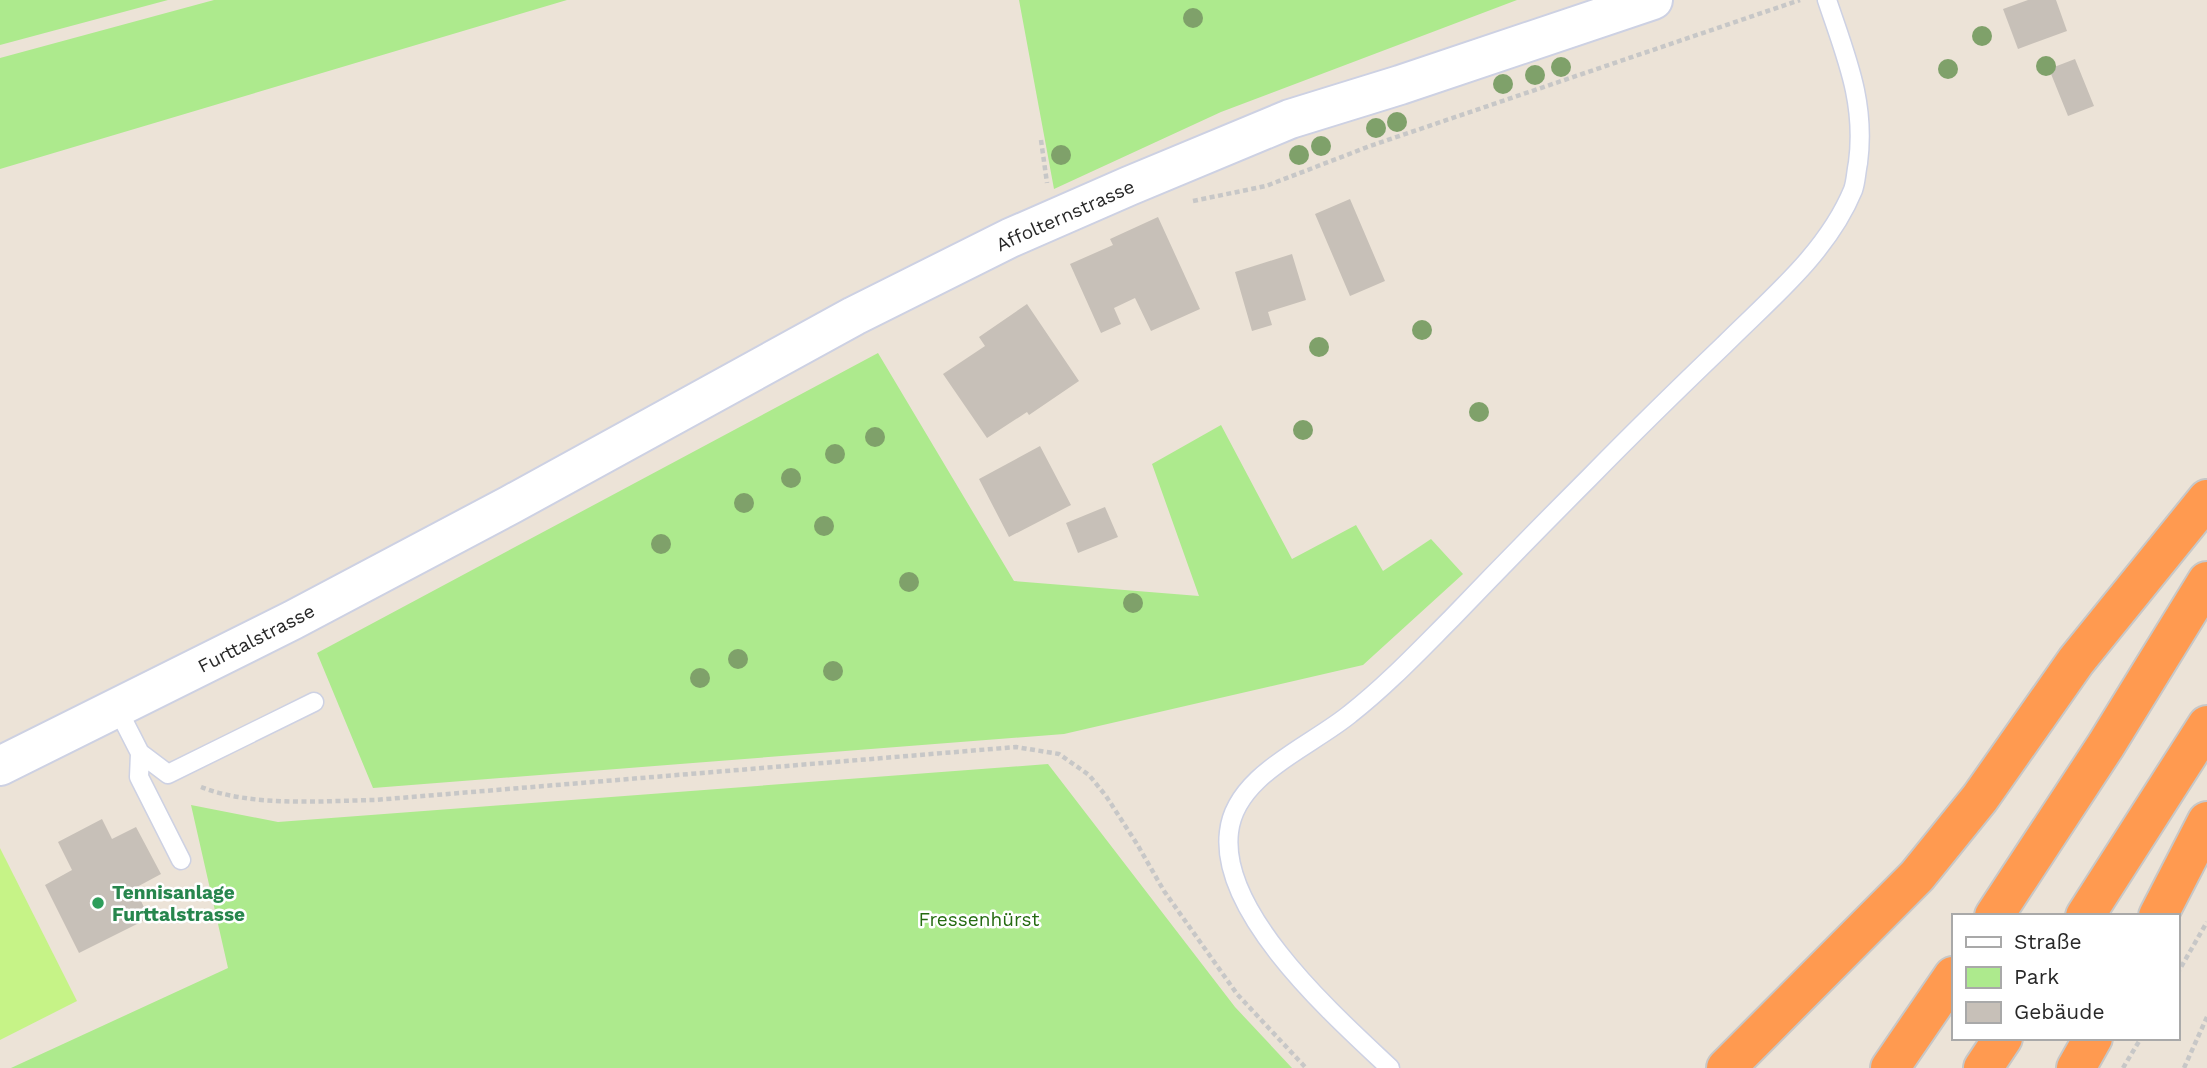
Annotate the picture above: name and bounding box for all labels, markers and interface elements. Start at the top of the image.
street label: Affolternstrasse [992,175,1138,256]
street label: Furttalstrasse [194,599,319,678]
place label: Tennisanlage Furttalstrasse [112,881,245,926]
marker: Tennisanlage Furttalstrasse [90,895,106,911]
park label: Fressenhürst [919,908,1039,931]
legend [1952,914,2179,1040]
text: Straße [2014,929,2082,954]
text: Park [2014,964,2059,989]
text: Gebäude [2014,999,2105,1024]

